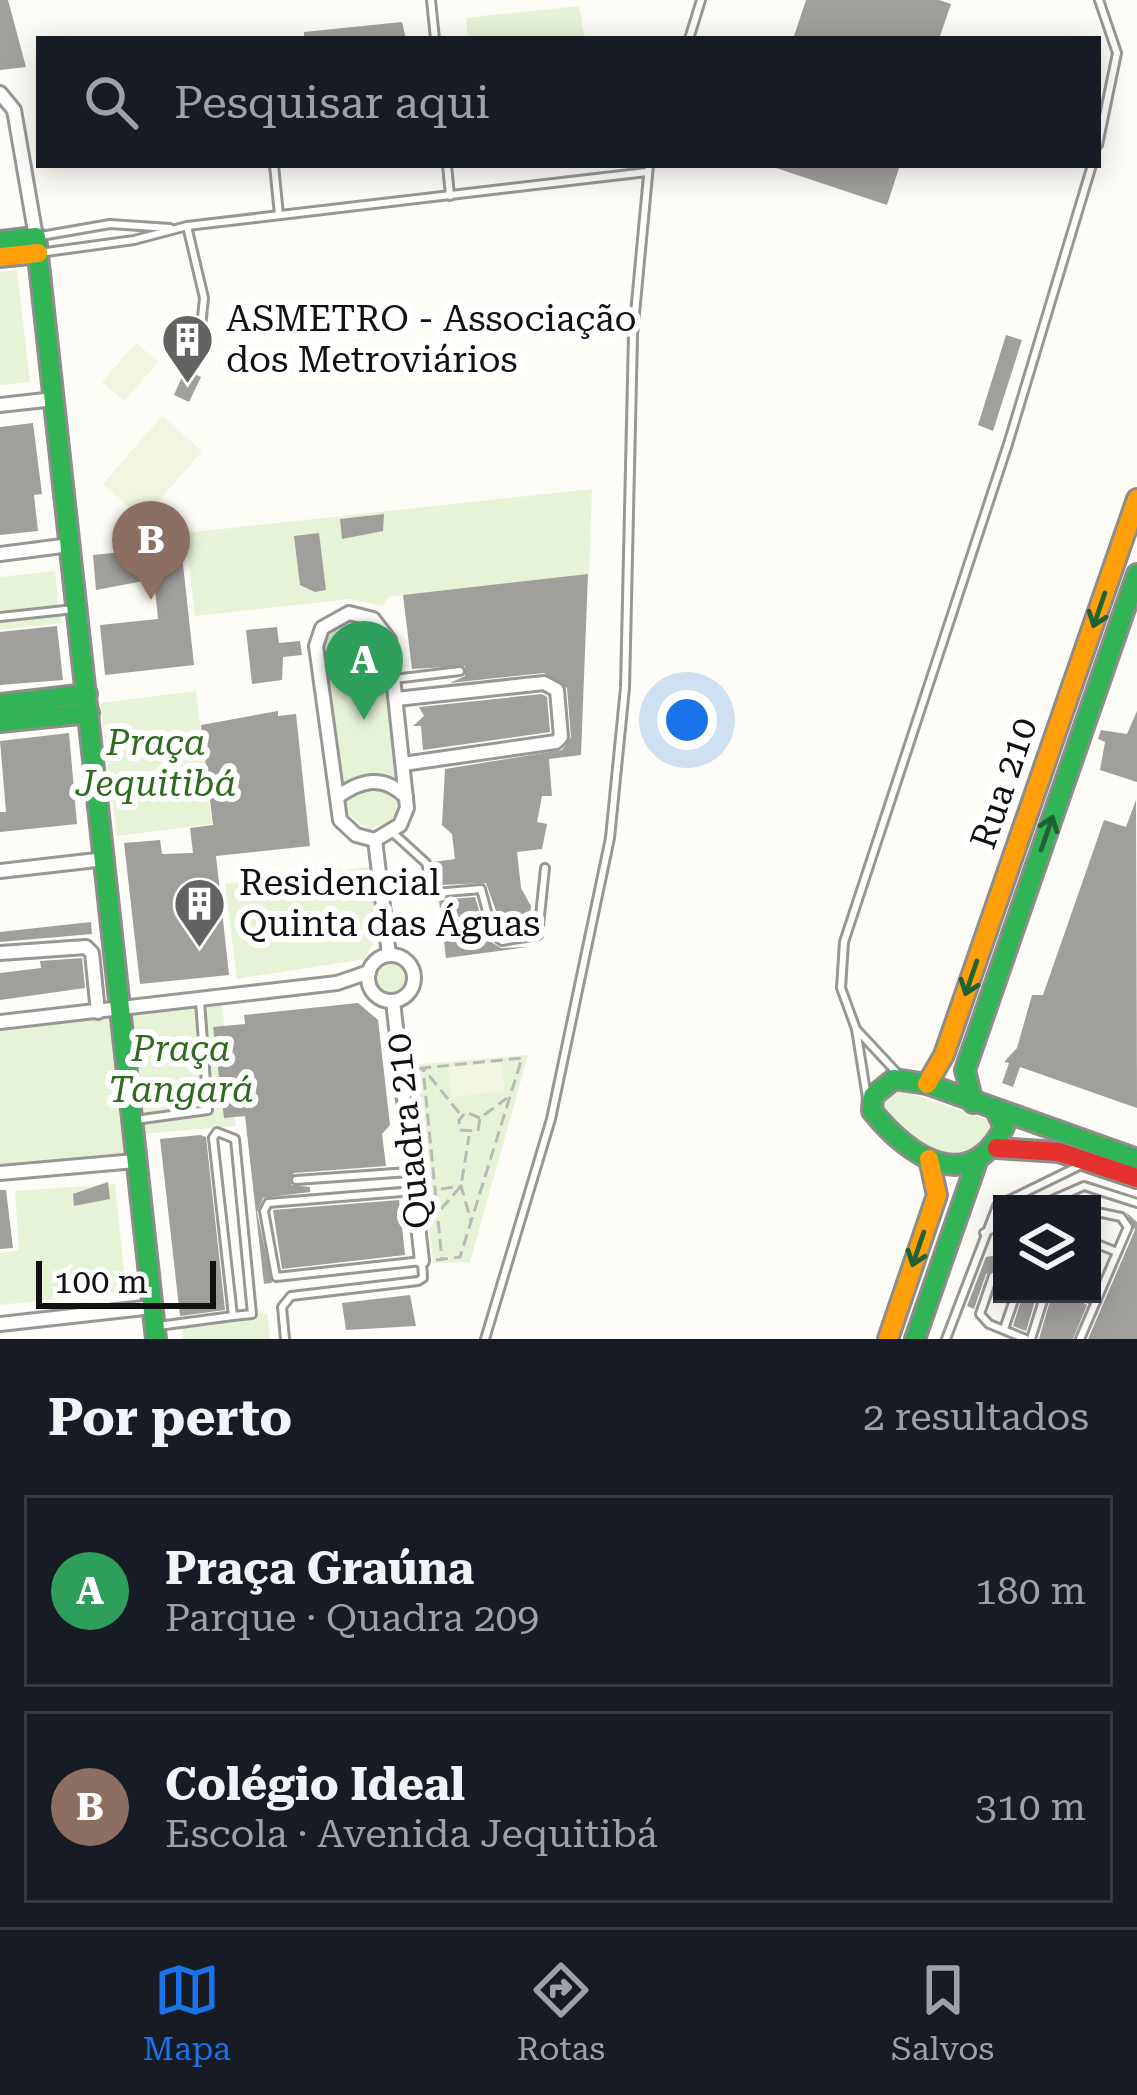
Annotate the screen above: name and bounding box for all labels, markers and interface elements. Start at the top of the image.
search box [36,36,1101,168]
icon: search [78,69,144,135]
text: Pesquisar aqui [174,76,490,129]
place label: ASMETRO - Associação dos Metroviários [226,298,637,381]
building icon: ASMETRO - Associação dos Metroviários [159,312,215,386]
pin: B [112,501,190,600]
one-way arrow [1087,591,1108,628]
pin: A [325,621,403,720]
your location [657,690,717,750]
street label: Rua 210 [962,712,1046,854]
park label: Praça Jequitibá [75,722,236,805]
one-way arrow [1038,815,1059,852]
place label: Residencial Quinta das Águas [239,862,540,945]
building icon: Residencial Quinta das Águas [172,876,228,950]
one-way arrow [959,959,980,996]
park label: Praça Tangará [108,1028,254,1111]
street label: Quadra 210 [377,1031,439,1231]
map controls [993,1195,1101,1303]
button: layers [993,1195,1101,1303]
one-way arrow [906,1230,927,1267]
scale bar [36,1255,216,1308]
text: 100 m [54,1262,148,1301]
text: Por perto [48,1388,292,1447]
text: 2 resultados [863,1394,1089,1440]
text: Praça Graúna [165,1542,474,1595]
text: A [76,1568,104,1614]
text: 180 m [975,1568,1086,1614]
text: Parque · Quadra 209 [165,1595,539,1641]
text: Colégio Ideal [165,1758,465,1811]
text: B [76,1784,104,1830]
text: 310 m [975,1784,1086,1830]
text: Escola · Avenida Jequitibá [165,1811,658,1857]
tab: Mapa [143,1957,231,2068]
tab: Rotas [517,1957,605,2068]
tab: Salvos [891,1957,994,2068]

